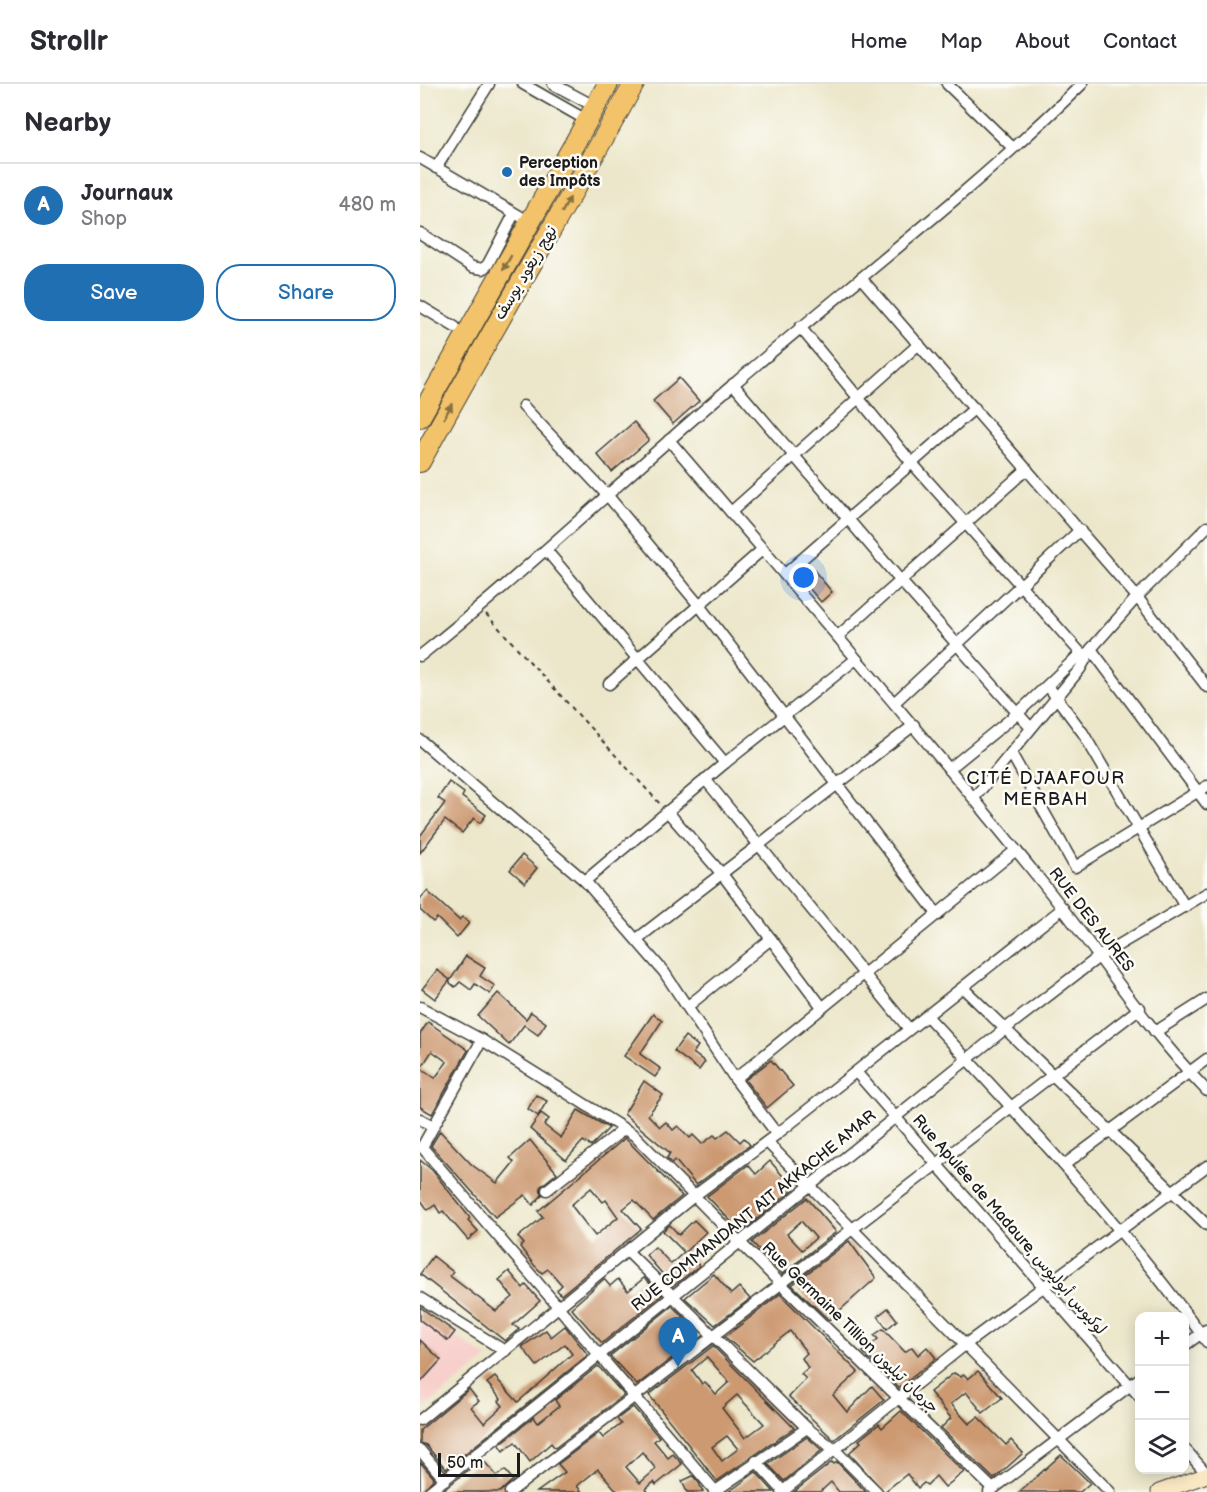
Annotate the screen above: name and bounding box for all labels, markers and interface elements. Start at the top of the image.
text: Strollr [30,25,108,58]
text: Home [850,29,907,54]
text: Map [940,29,982,54]
text: About [1015,29,1070,54]
text: Contact [1103,29,1177,54]
text: Nearby [24,108,111,139]
place label: Perception des Impôts [519,154,600,191]
marker: Perception des Impôts [500,165,514,179]
text: Journaux [81,180,173,207]
text: A [37,193,50,217]
text: 480 m [338,193,396,217]
one-way arrow [561,197,571,214]
text: Shop [81,207,127,231]
street label: نهج زيغود يوسف [490,222,562,324]
one-way arrow [502,255,512,272]
button: Save [24,264,204,321]
button: Share [216,264,396,321]
one-way arrow [443,402,453,419]
your location [789,563,818,592]
district label: CITÉ DJAAFOUR MERBAH [966,766,1126,810]
street label: RUE DES AURES [1044,864,1138,976]
street label: RUE COMMANDANT AIT AKKACHE AMAR [628,1106,880,1316]
street label: Rue Apulée de Madaure, لوكيوس أبوليوس [908,1111,1110,1339]
street label: Rue Germaine Tillion جرمان تيليون [758,1239,942,1417]
map controls [1135,1312,1189,1474]
button: + [1135,1312,1189,1366]
pin: A [658,1318,698,1367]
button: − [1135,1366,1189,1420]
button: layers [1135,1420,1189,1474]
scale bar [438,1450,520,1478]
text: 50 m [447,1454,483,1473]

